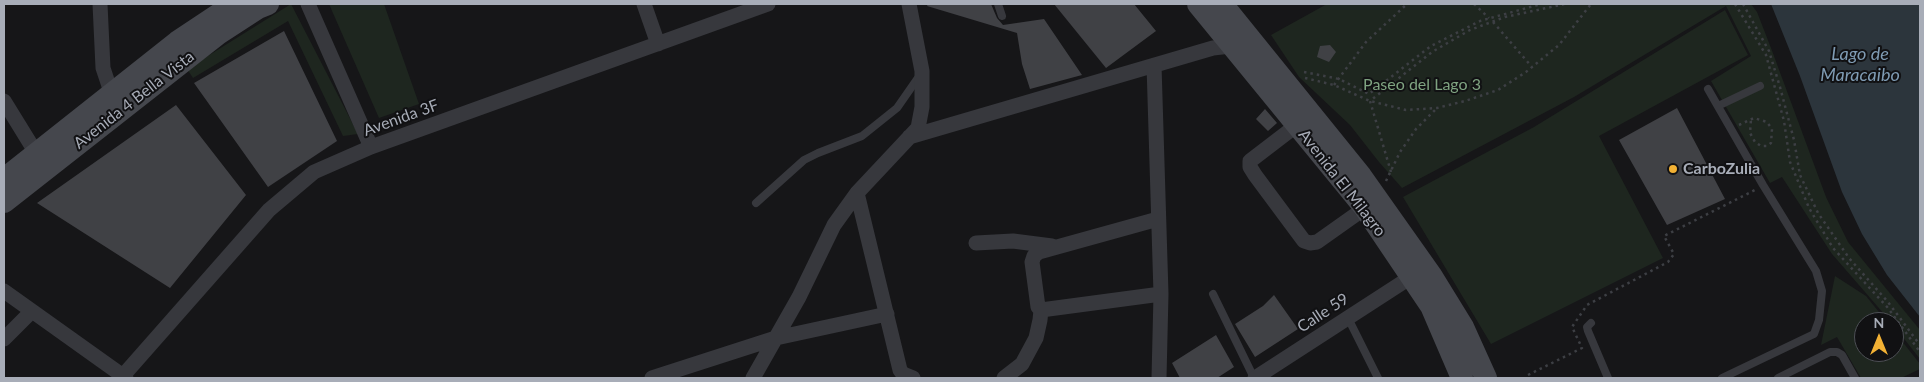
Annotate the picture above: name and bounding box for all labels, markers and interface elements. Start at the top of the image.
water label: Lago de Maracaibo [1820,43,1900,86]
street label: Avenida 4 Bella Vista [70,47,198,153]
park label: Paseo del Lago 3 [1363,75,1481,95]
street label: Avenida 3F [361,96,441,140]
street label: Avenida El Milagro [1294,126,1390,240]
place label: CarboZulia [1683,159,1760,179]
marker: CarboZulia [1667,163,1679,175]
street label: Calle 59 [1294,289,1352,337]
north arrow [1854,312,1904,362]
text: N [1874,314,1884,331]

